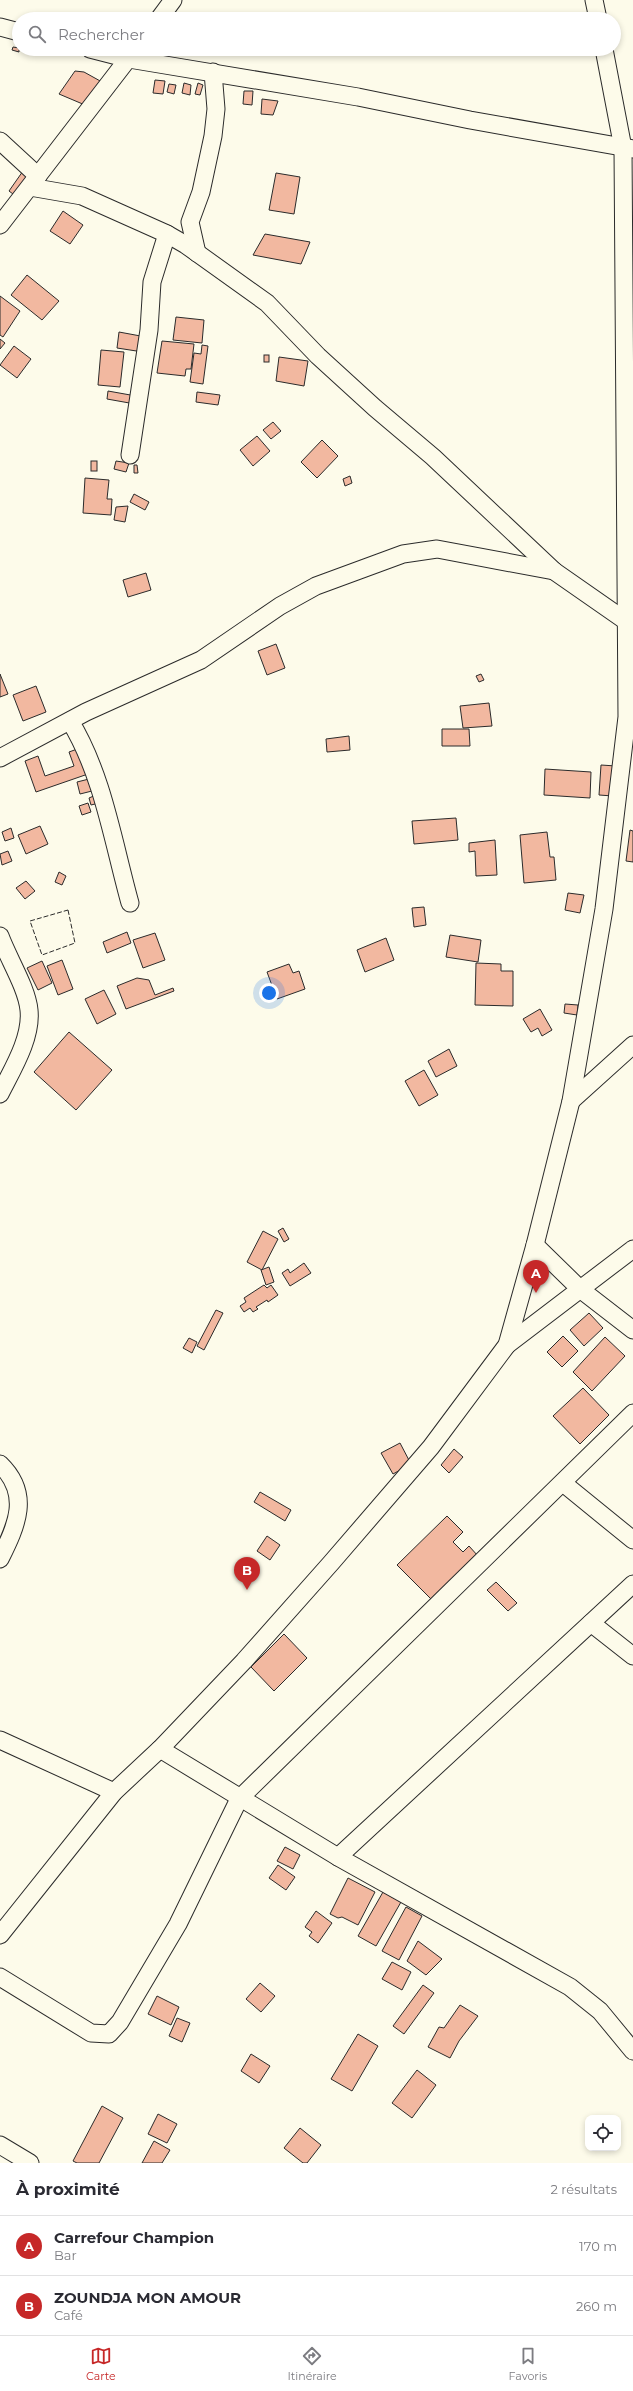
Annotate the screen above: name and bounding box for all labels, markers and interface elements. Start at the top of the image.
search box [12,12,621,56]
icon: search [26,23,48,45]
text: Rechercher [58,25,145,44]
your location [259,983,279,1003]
pin: A [523,1260,549,1293]
pin: B [234,1557,260,1590]
map controls [585,2115,621,2151]
button: locate [585,2115,621,2151]
text: À proximité [16,2179,120,2199]
text: 2 résultats [551,2181,617,2197]
text: Carrefour Champion [54,2228,214,2247]
text: A [24,2238,34,2254]
text: 170 m [579,2238,617,2254]
text: Bar [54,2247,77,2263]
text: ZOUNDJA MON AMOUR [54,2288,241,2307]
text: B [24,2298,34,2314]
text: 260 m [576,2298,617,2314]
text: Café [54,2307,83,2323]
tab: Carte [86,2345,116,2383]
tab: Itinéraire [288,2345,337,2383]
tab: Favoris [509,2345,547,2383]

